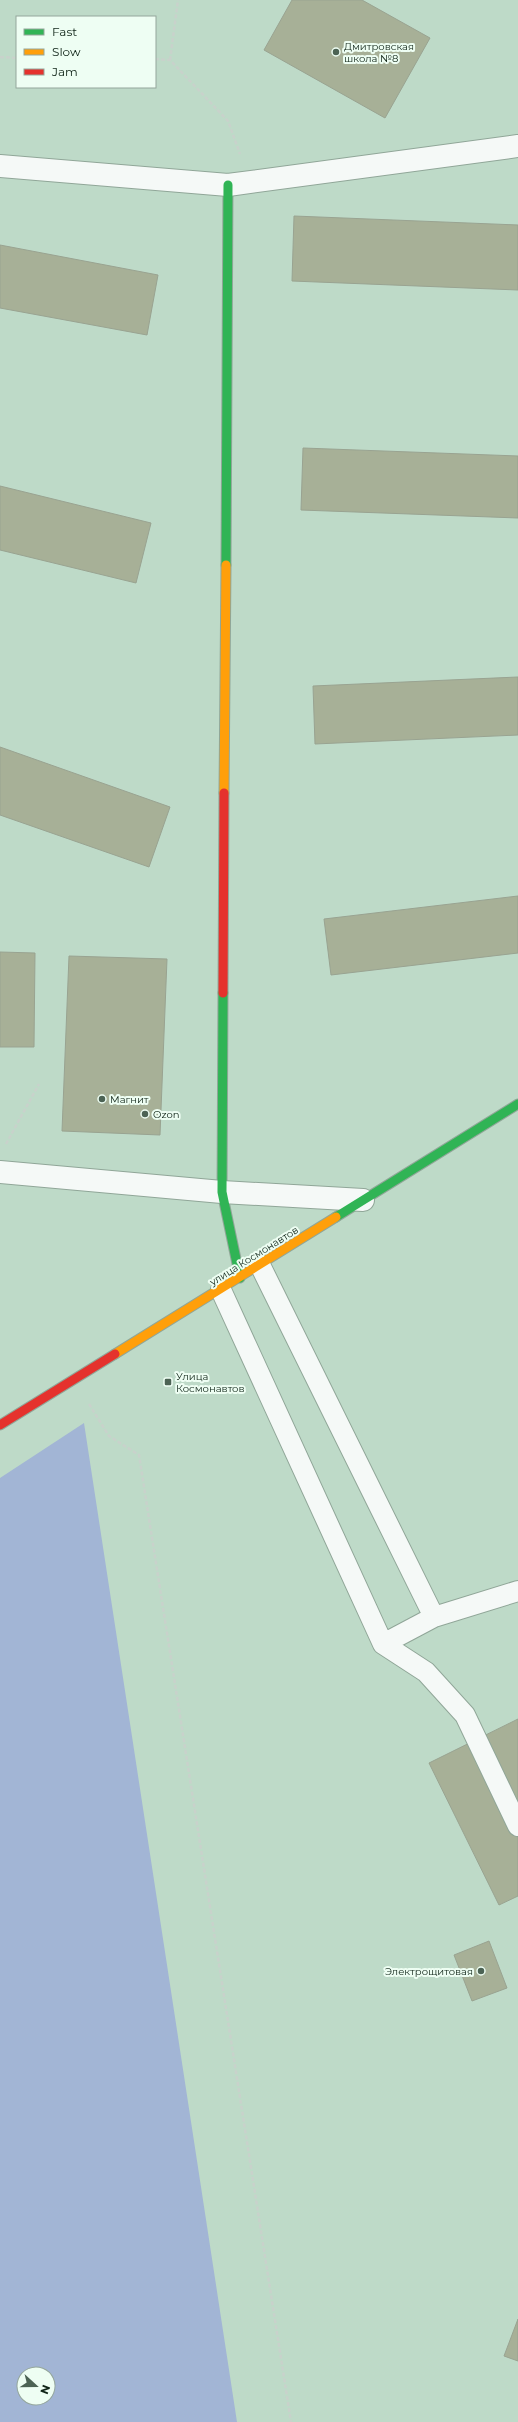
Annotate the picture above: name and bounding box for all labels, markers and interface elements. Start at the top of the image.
legend [16,16,156,88]
text: Fast [52,24,77,39]
place label: Дмитровская школа №8 [344,40,414,65]
text: Slow [52,44,81,59]
marker: Дмитровская школа №8 [331,47,341,57]
text: Jam [51,64,78,79]
place label: Магнит [110,1093,149,1106]
marker: Магнит [97,1094,107,1104]
place label: Ozon [153,1108,179,1121]
marker: Ozon [140,1109,150,1119]
street label: улица Космонавтов [206,1223,301,1289]
place label: Улица Космонавтов [176,1370,245,1395]
marker: Улица Космонавтов [163,1377,173,1387]
place label: Электрощитовая [385,1965,473,1978]
marker: Электрощитовая [476,1966,486,1976]
north arrow [16,2366,56,2406]
text: N [37,2383,53,2396]

